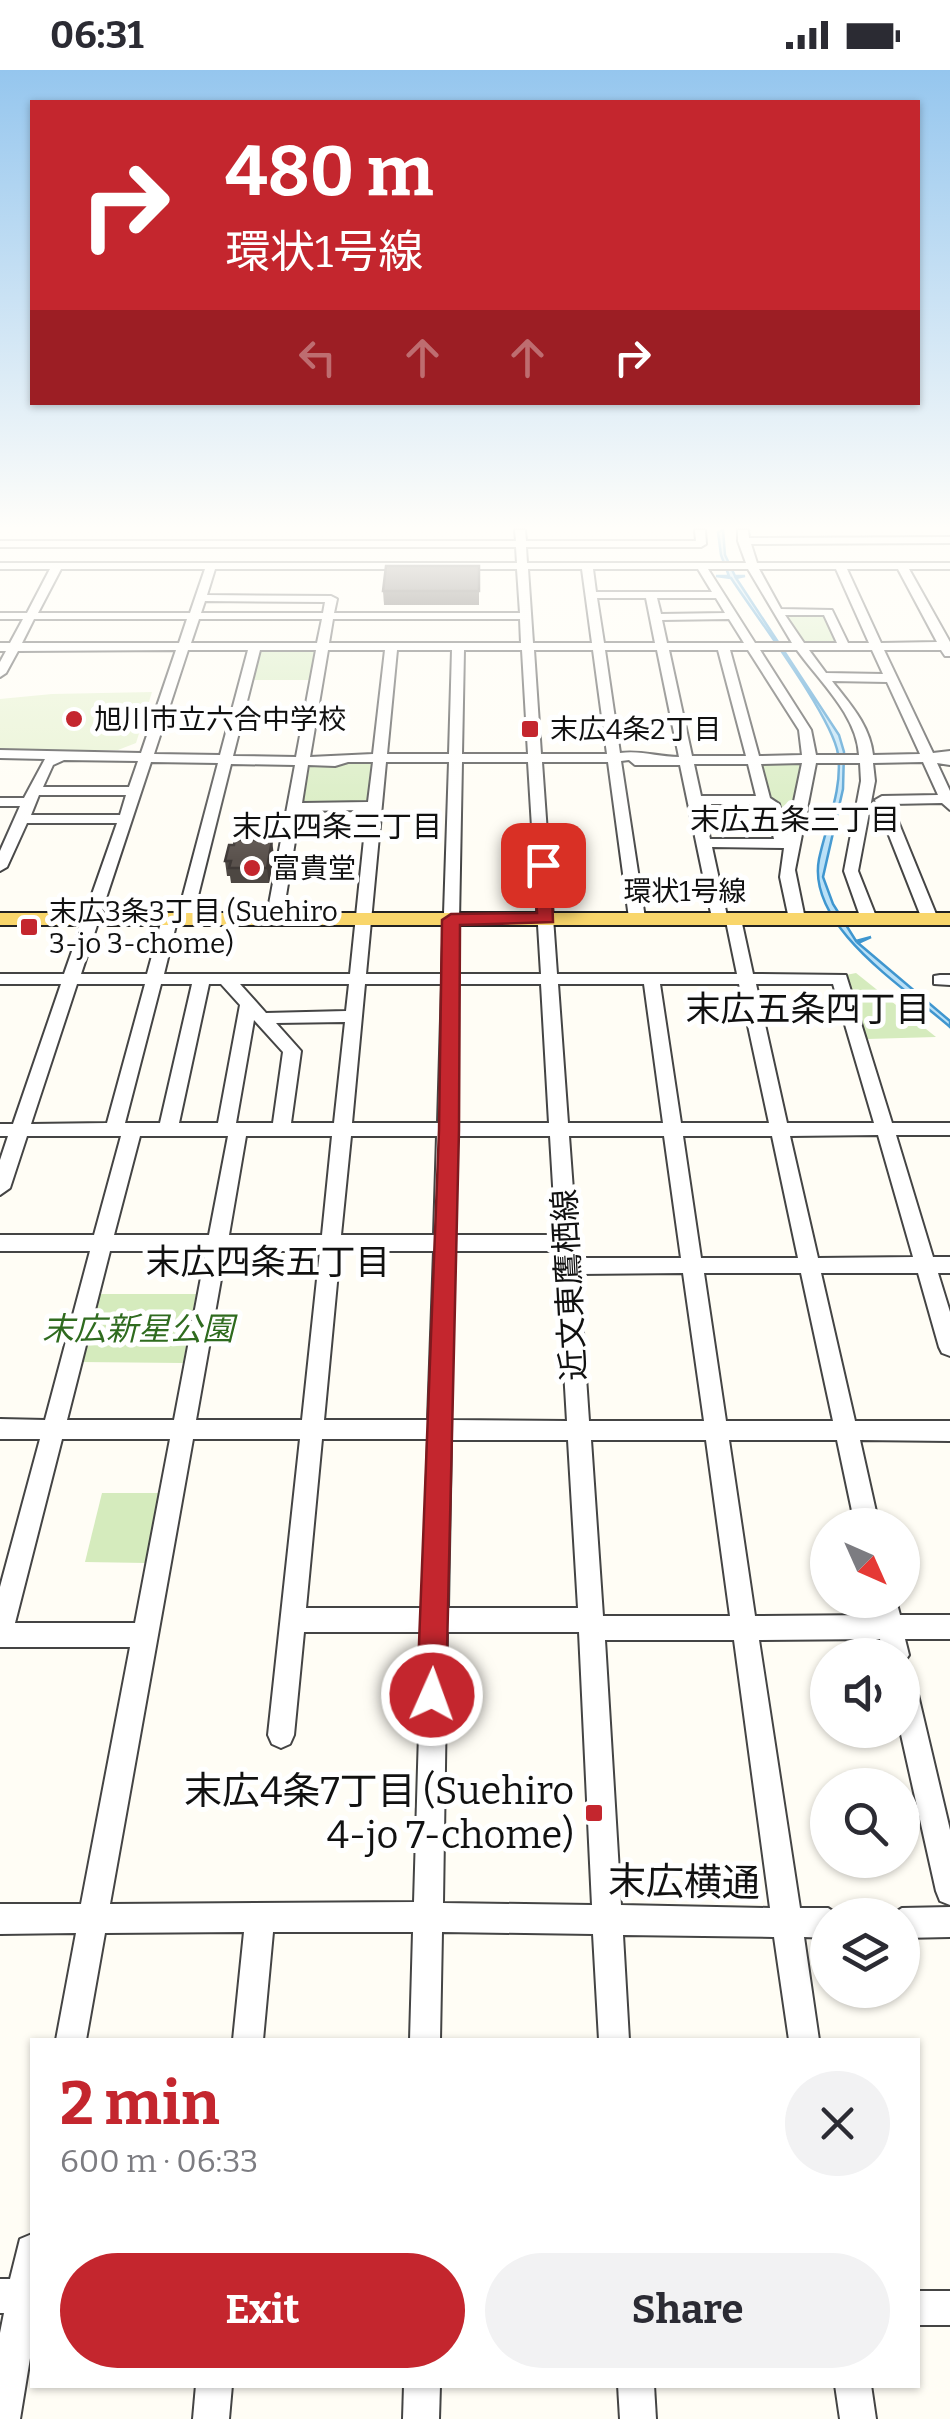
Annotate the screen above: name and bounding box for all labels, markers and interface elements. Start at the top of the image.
text: 06:31 [50,12,144,58]
text: 480 m [225,130,434,214]
icon: right [60,140,190,270]
text: 環状1号線 [225,225,423,279]
icon: left [290,330,345,385]
icon: ahead [395,330,450,385]
icon: ahead [500,330,555,385]
icon: right [605,330,660,385]
place label: 旭川市立六合中学校 [94,703,346,736]
marker: 旭川市立六合中学校 [63,708,85,730]
place label: 末広4条2丁目 [550,713,722,746]
marker: 末広4条2丁目 [519,718,541,740]
district label: 末広五条三丁目 [690,802,900,838]
district label: 末広四条三丁目 [232,809,442,845]
pin [501,823,586,908]
icon: arrive [516,838,571,893]
place label: 富貴堂 [272,852,356,885]
marker: 富貴堂 [241,857,263,879]
street label: 環状1号線 [623,875,747,908]
place label: 末広3条3丁目 (Suehiro 3-jo 3-chome) [49,895,338,960]
marker: 末広3条3丁目 (Suehiro 3-jo 3-chome) [18,916,40,938]
district label: 末広五条四丁目 [685,988,931,1030]
street label: 近文東鷹栖線 [545,1188,593,1382]
district label: 末広四条五丁目 [145,1241,391,1283]
park label: 末広新星公園 [42,1310,238,1348]
north arrow [810,1508,920,1618]
map controls [810,1508,920,2008]
button: sound [810,1638,920,1748]
position arrow [380,1643,484,1747]
place label: 末広4条7丁目 (Suehiro 4-jo 7-chome) [184,1768,574,1858]
button: search [810,1768,920,1878]
marker: 末広4条7丁目 (Suehiro 4-jo 7-chome) [583,1802,605,1824]
street label: 末広横通 [608,1858,760,1906]
button: layers [810,1898,920,2008]
text: 2 min [60,2068,220,2140]
button: close [785,2071,890,2176]
text: 600 m · 06:33 [60,2142,258,2180]
button: Exit [60,2253,465,2368]
button: Share [485,2253,890,2368]

